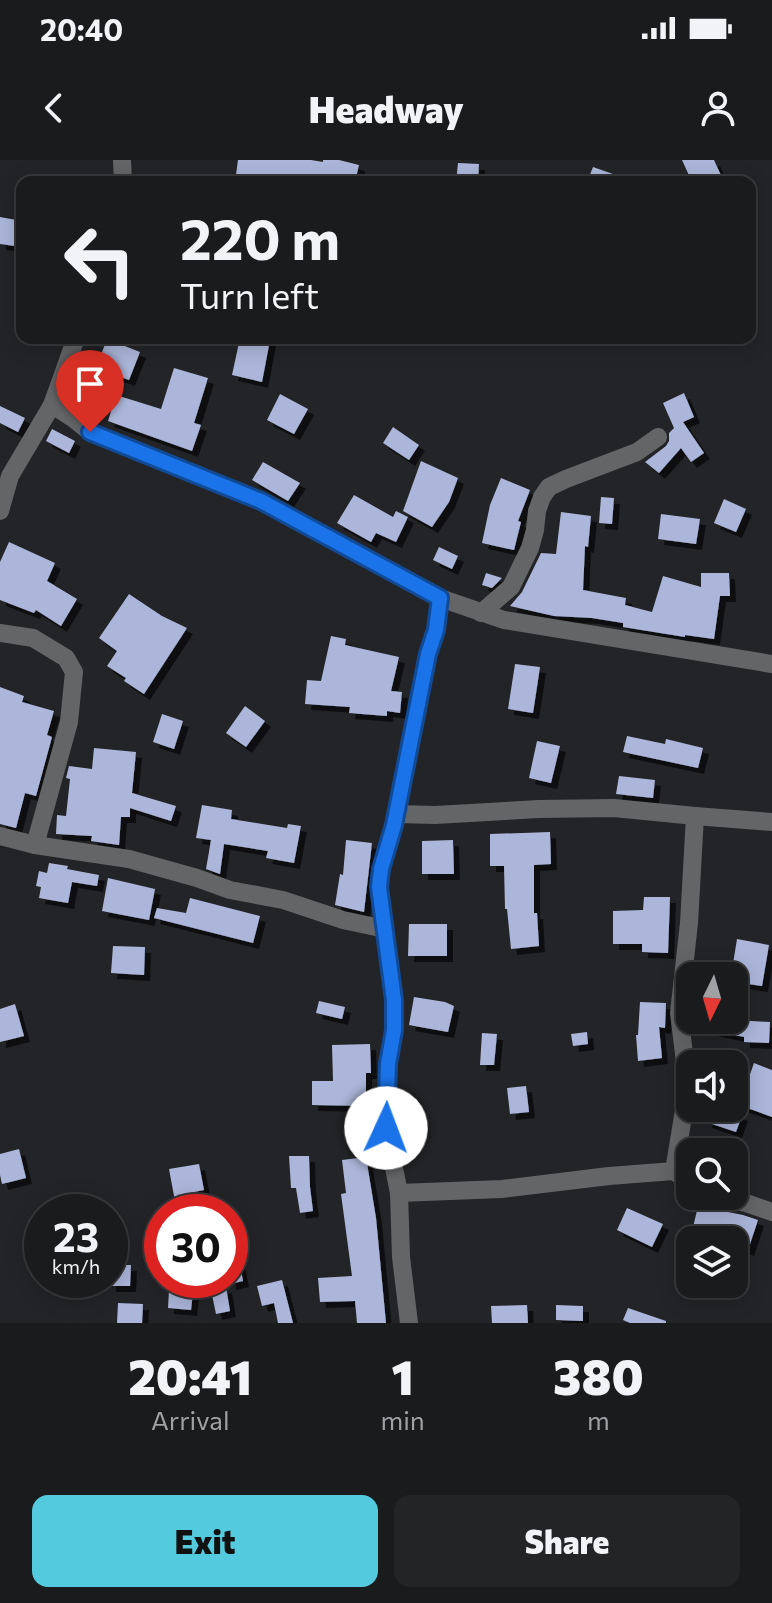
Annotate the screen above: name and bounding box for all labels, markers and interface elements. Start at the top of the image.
text: 20:40 [40,10,123,47]
icon: back [32,86,76,130]
text: Headway [308,86,464,130]
icon: person [696,86,740,130]
text: 220 m [180,203,340,272]
icon: left [48,208,152,312]
text: Turn left [180,272,319,316]
pin [56,350,124,432]
icon: arrive [68,362,112,406]
north arrow [676,962,748,1034]
map controls [676,962,748,1298]
button: sound [676,1050,748,1122]
position arrow [344,1086,428,1170]
button: search [676,1138,748,1210]
speed limit sign: 30 [144,1194,248,1298]
text: 23 [53,1211,99,1260]
button: layers [676,1226,748,1298]
text: km/h [52,1254,100,1278]
text: 20:41 [128,1346,252,1405]
text: 1 [391,1346,414,1405]
text: 380 [553,1346,644,1405]
text: Arrival [151,1404,230,1435]
text: min [380,1404,425,1435]
text: m [587,1404,610,1435]
button: Exit [32,1495,378,1587]
button: Share [394,1495,740,1587]

